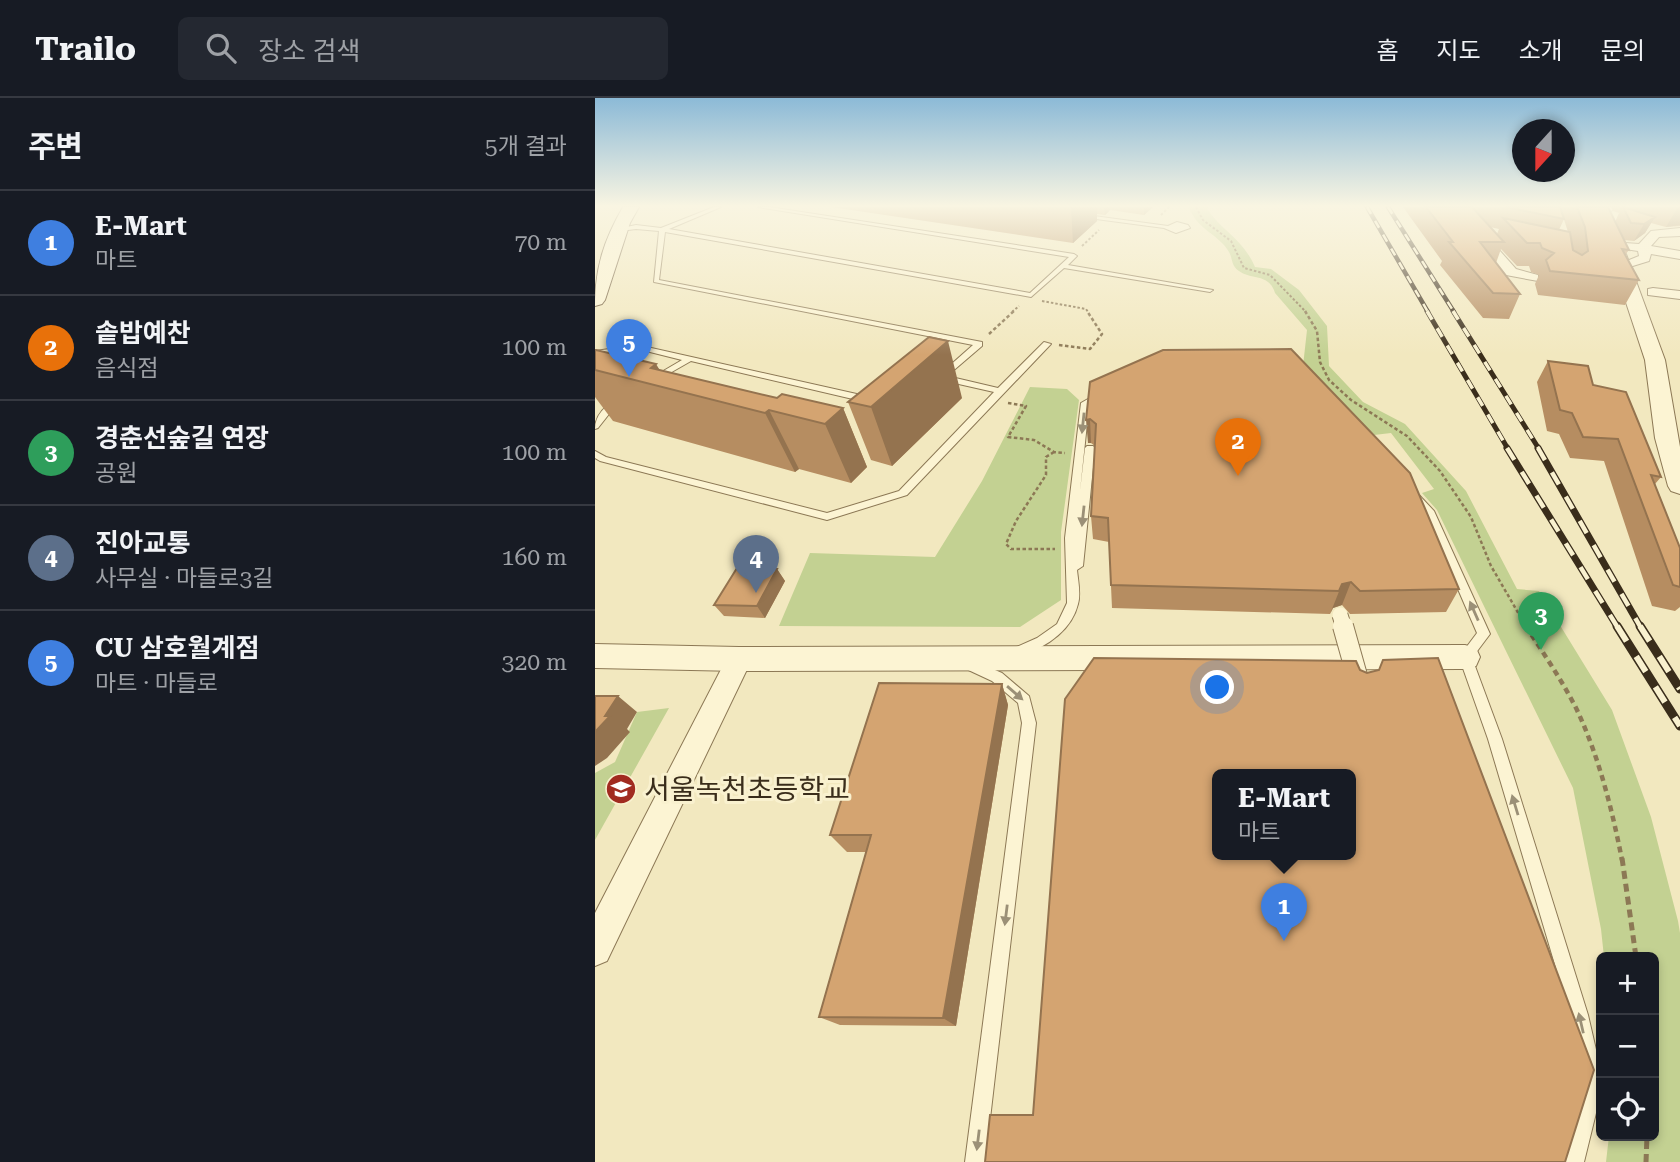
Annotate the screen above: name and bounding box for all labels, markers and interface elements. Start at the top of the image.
search box [178,17,668,80]
text: Trailo [35,29,136,68]
icon: search [202,29,240,67]
text: 장소 검색 [258,36,360,66]
text: 홈 [1376,37,1398,65]
text: 지도 [1436,37,1481,65]
text: 소개 [1519,37,1563,65]
text: 문의 [1601,37,1645,65]
north arrow [1512,119,1575,182]
text: 주변 [28,129,83,164]
text: 5개 결과 [485,133,567,160]
text: E-Mart [95,211,187,241]
text: 1 [45,229,57,256]
text: 70 m [514,229,567,256]
text: 마트 [95,247,137,274]
text: 솥밥예찬 [95,318,191,348]
pin: 5 [606,319,652,377]
text: 2 [45,334,57,361]
text: 100 m [502,334,567,361]
text: 음식점 [95,355,158,382]
one-way arrow [1077,412,1088,434]
pin: 2 [1215,418,1261,476]
text: 경춘선숲길 연장 [95,423,269,453]
text: 3 [45,439,57,466]
text: 100 m [502,439,567,466]
text: 공원 [95,460,137,487]
one-way arrow [1077,505,1088,527]
text: 진아교통 [95,528,191,558]
pin: 4 [733,535,779,593]
text: 4 [45,544,57,571]
text: 160 m [502,544,567,571]
text: 사무실 · 마들로3길 [95,565,273,592]
pin: 3 [1518,592,1564,650]
one-way arrow [1468,601,1479,622]
text: CU 삼호월계점 [95,633,259,663]
text: 5 [45,649,57,676]
text: 320 m [502,649,567,676]
text: 마트 · 마들로 [95,670,218,697]
your location [1200,670,1234,704]
one-way arrow [1007,685,1024,700]
popup [1212,769,1356,860]
school or university icon: 서울녹천초등학교 [604,772,638,806]
place label: 서울녹천초등학교 [644,773,850,806]
text: E-Mart [1238,783,1330,813]
one-way arrow [1510,794,1520,815]
text: 마트 [1238,819,1280,846]
pin: 1 [1261,883,1307,941]
one-way arrow [1000,904,1011,926]
map controls [1596,952,1659,1141]
button: + [1596,952,1659,1015]
one-way arrow [1575,1012,1586,1034]
button: − [1596,1015,1659,1078]
button: locate [1596,1078,1659,1141]
one-way arrow [972,1129,983,1151]

